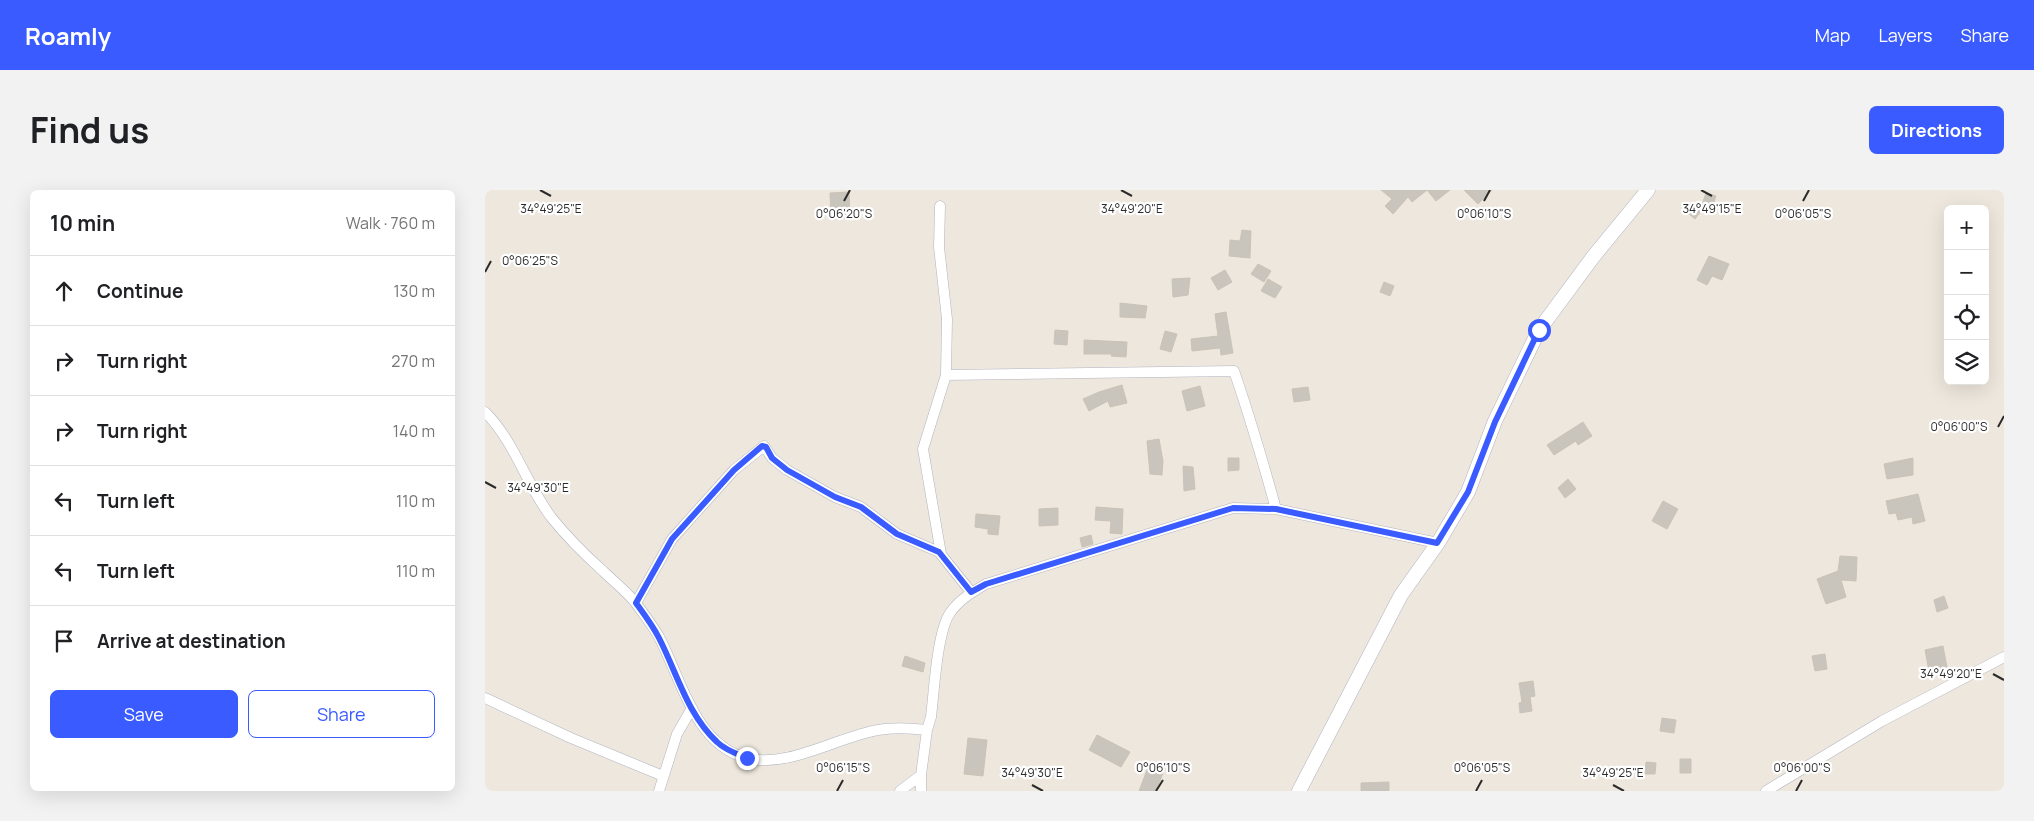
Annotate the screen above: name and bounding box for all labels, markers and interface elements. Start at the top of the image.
text: Roamly [25,19,111,52]
text: Map [1815,23,1850,47]
text: Layers [1878,23,1932,47]
text: Share [1960,23,2009,47]
text: Find us [30,106,149,154]
button: Directions [1869,106,2004,154]
text: 34°49'25"E [520,200,582,217]
text: 34°49'20"E [1101,200,1163,217]
text: 34°49'15"E [1682,200,1742,217]
text: 0°06'20"S [816,205,872,222]
text: 0°06'10"S [1457,205,1511,222]
text: 0°06'05"S [1775,205,1831,222]
map controls [1944,205,1989,385]
button: + [1944,205,1989,250]
text: 10 min [50,209,115,237]
text: Walk · 760 m [346,212,435,234]
button: − [1944,250,1989,295]
text: 0°06'25"S [502,252,558,269]
icon: ahead [50,277,78,305]
text: Continue [97,278,183,304]
text: 130 m [393,280,435,302]
button: locate [1944,295,1989,340]
route start [1528,319,1551,342]
button: layers [1944,340,1989,385]
icon: right [50,347,78,375]
text: Turn right [97,348,187,374]
text: 270 m [391,350,435,372]
icon: right [50,417,78,445]
text: Turn right [97,418,187,444]
text: 0°06'00"S [1931,418,1987,435]
text: 140 m [393,420,435,442]
text: 34°49'30"E [507,479,569,496]
icon: left [50,487,78,515]
text: Turn left [97,488,175,514]
text: 110 m [396,490,435,512]
icon: left [50,557,78,585]
text: Turn left [97,558,175,584]
text: 110 m [396,560,435,582]
icon: arrive [50,627,78,655]
text: Arrive at destination [97,628,286,654]
text: 34°49'20"E [1920,665,1982,682]
button: Save [50,690,238,738]
button: Share [248,690,435,738]
route end [736,747,759,770]
text: 0°06'15"S [816,759,870,776]
text: 0°06'10"S [1136,759,1190,776]
text: 0°06'05"S [1454,759,1510,776]
text: 0°06'00"S [1774,759,1830,776]
text: 34°49'30"E [1001,764,1063,781]
text: 34°49'25"E [1582,764,1644,781]

